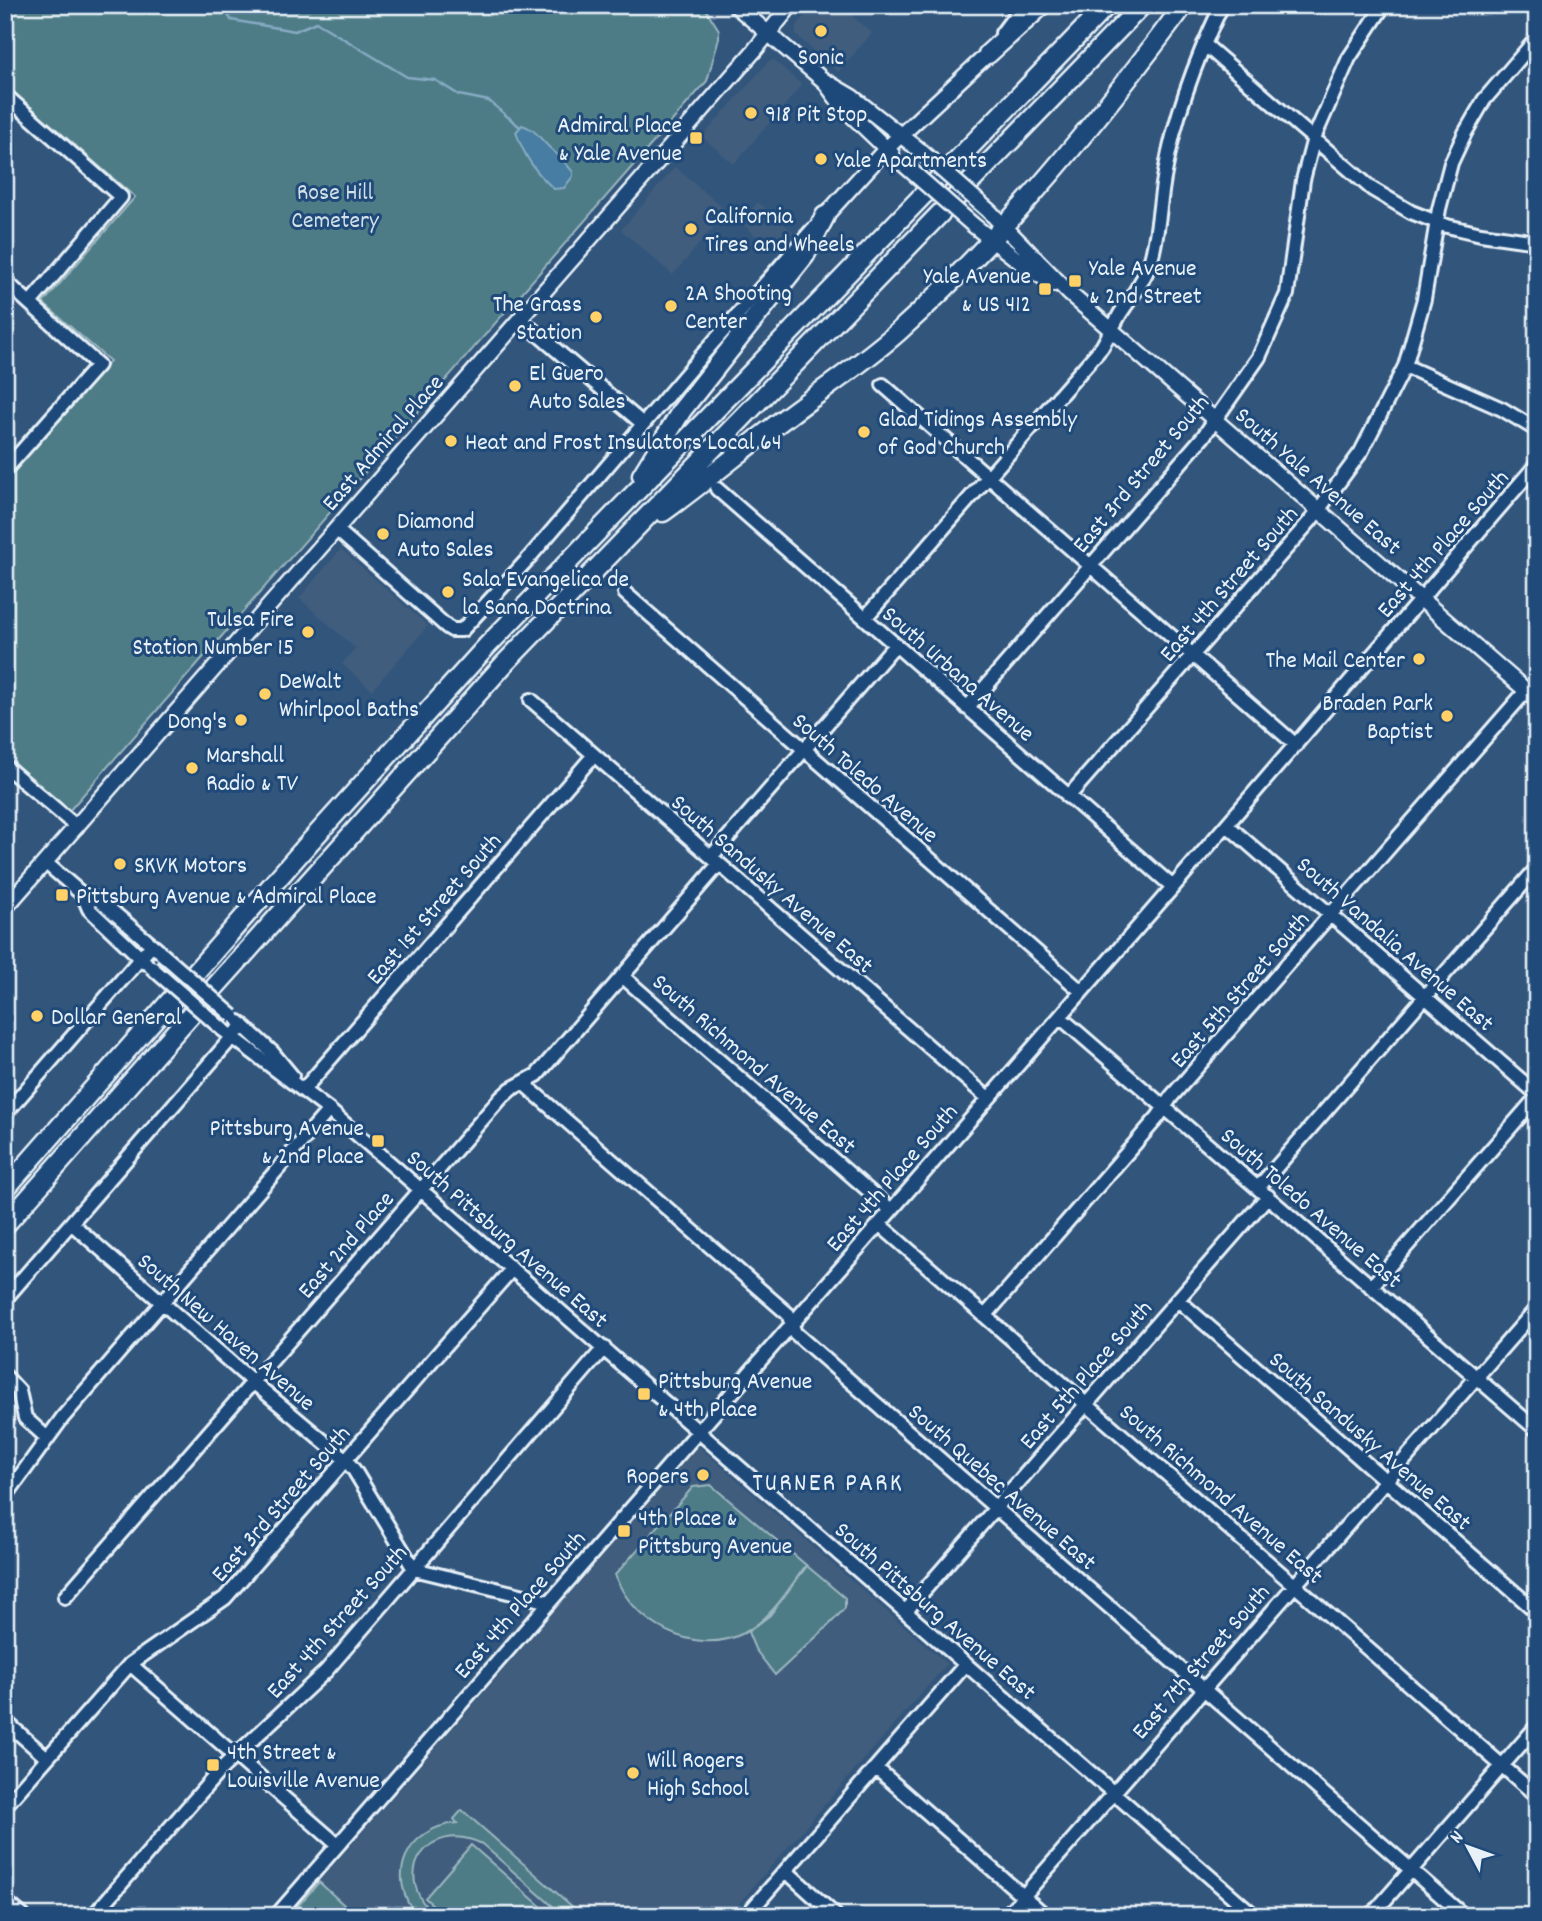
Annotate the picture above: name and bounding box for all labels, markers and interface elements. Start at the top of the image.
marker: Sonic [813,23,829,39]
place label: Sonic [798,42,844,76]
place label: 918 Pit Stop [765,99,867,133]
marker: 918 Pit Stop [743,105,759,121]
place label: Admiral Place & Yale Avenue [557,110,682,172]
marker: Admiral Place & Yale Avenue [688,130,704,146]
place label: Yale Apartments [835,145,987,179]
marker: Yale Apartments [813,151,829,167]
park label: Rose Hill Cemetery [291,177,380,239]
place label: California Tires and Wheels [705,201,855,263]
marker: California Tires and Wheels [683,221,699,237]
place label: Yale Avenue & 2nd Street [1089,253,1202,315]
place label: Yale Avenue & US 412 [924,261,1031,323]
marker: Yale Avenue & 2nd Street [1067,273,1083,289]
place label: 2A Shooting Center [685,278,792,340]
marker: Yale Avenue & US 412 [1037,281,1053,297]
place label: The Grass Station [493,289,582,351]
marker: 2A Shooting Center [663,298,679,314]
marker: The Grass Station [588,309,604,325]
place label: El Guero Auto Sales [529,358,626,420]
street label: East Admiral Place [315,368,453,520]
marker: El Guero Auto Sales [507,378,523,394]
street label: East 3rd Street South [1066,388,1219,562]
street label: South Yale Avenue East [1226,400,1408,564]
place label: Glad Tidings Assembly of God Church [878,404,1078,466]
marker: Glad Tidings Assembly of God Church [856,424,872,440]
place label: Heat and Frost Insulators Local 64 [465,427,782,461]
marker: Heat and Frost Insulators Local 64 [443,433,459,449]
street label: East 4th Place South [1370,463,1518,627]
street label: East 4th Street South [1153,499,1308,671]
place label: Diamond Auto Sales [397,506,494,568]
marker: Diamond Auto Sales [375,526,391,542]
place label: Sala Evangelica de la Sana Doctrina [462,564,629,626]
marker: Sala Evangelica de la Sana Doctrina [440,584,456,600]
street label: South Urbana Avenue [873,599,1041,751]
place label: Tulsa Fire Station Number 15 [132,604,294,666]
marker: Tulsa Fire Station Number 15 [300,624,316,640]
place label: The Mail Center [1266,645,1405,679]
marker: The Mail Center [1411,651,1427,667]
place label: DeWalt Whirlpool Baths [279,666,419,728]
marker: DeWalt Whirlpool Baths [257,686,273,702]
place label: Braden Park Baptist [1322,688,1433,750]
place label: Dong's [168,706,227,740]
street label: South Toledo Avenue [783,706,945,853]
marker: Braden Park Baptist [1439,708,1455,724]
marker: Dong's [233,712,249,728]
place label: Marshall Radio & TV [206,740,298,802]
marker: Marshall Radio & TV [184,760,200,776]
street label: South Sandusky Avenue East [662,788,880,983]
street label: East 1st Street South [360,827,511,993]
place label: SKVK Motors [134,850,247,884]
street label: South Vandalia Avenue East [1288,850,1501,1041]
marker: SKVK Motors [112,856,128,872]
place label: Pittsburg Avenue & Admiral Place [76,881,377,915]
marker: Pittsburg Avenue & Admiral Place [54,887,70,903]
street label: East 5th Street South [1163,905,1319,1077]
street label: South Richmond Avenue East [643,967,863,1164]
place label: Dollar General [51,1002,182,1036]
marker: Dollar General [29,1008,45,1024]
street label: East 4th Place South [819,1097,967,1261]
place label: Pittsburg Avenue & 2nd Place [210,1113,364,1175]
street label: South Toledo Avenue East [1212,1121,1408,1298]
marker: Pittsburg Avenue & 2nd Place [370,1133,386,1149]
street label: South Pittsburg Avenue East [398,1143,615,1338]
street label: East 2nd Place [291,1185,404,1307]
street label: South New Haven Avenue [128,1246,322,1420]
street label: East 5th Place South [1013,1294,1162,1458]
street label: South Sandusky Avenue East [1260,1345,1478,1540]
place label: Pittsburg Avenue & 4th Place [658,1366,812,1428]
marker: Pittsburg Avenue & 4th Place [636,1386,652,1402]
street label: South Quebec Avenue East [899,1397,1103,1580]
street label: South Richmond Avenue East [1110,1397,1330,1594]
street label: East 3rd Street South [204,1419,360,1591]
place label: Ropers [626,1461,689,1495]
district label: TURNER PARK [752,1466,904,1503]
marker: Ropers [695,1467,711,1483]
place label: 4th Place & Pittsburg Avenue [638,1503,792,1565]
street label: South Pittsburg Avenue East [826,1515,1043,1710]
marker: 4th Place & Pittsburg Avenue [616,1523,632,1539]
street label: East 4th Place South [447,1524,595,1688]
street label: East 4th Street South [260,1538,417,1708]
street label: East 7th Street South [1125,1578,1280,1748]
place label: 4th Street & Louisville Avenue [227,1737,380,1799]
place label: Will Rogers High School [647,1745,749,1807]
marker: 4th Street & Louisville Avenue [205,1757,221,1773]
marker: Will Rogers High School [625,1765,641,1781]
north arrow [1434,1812,1504,1882]
text: N [1445,1826,1471,1851]

